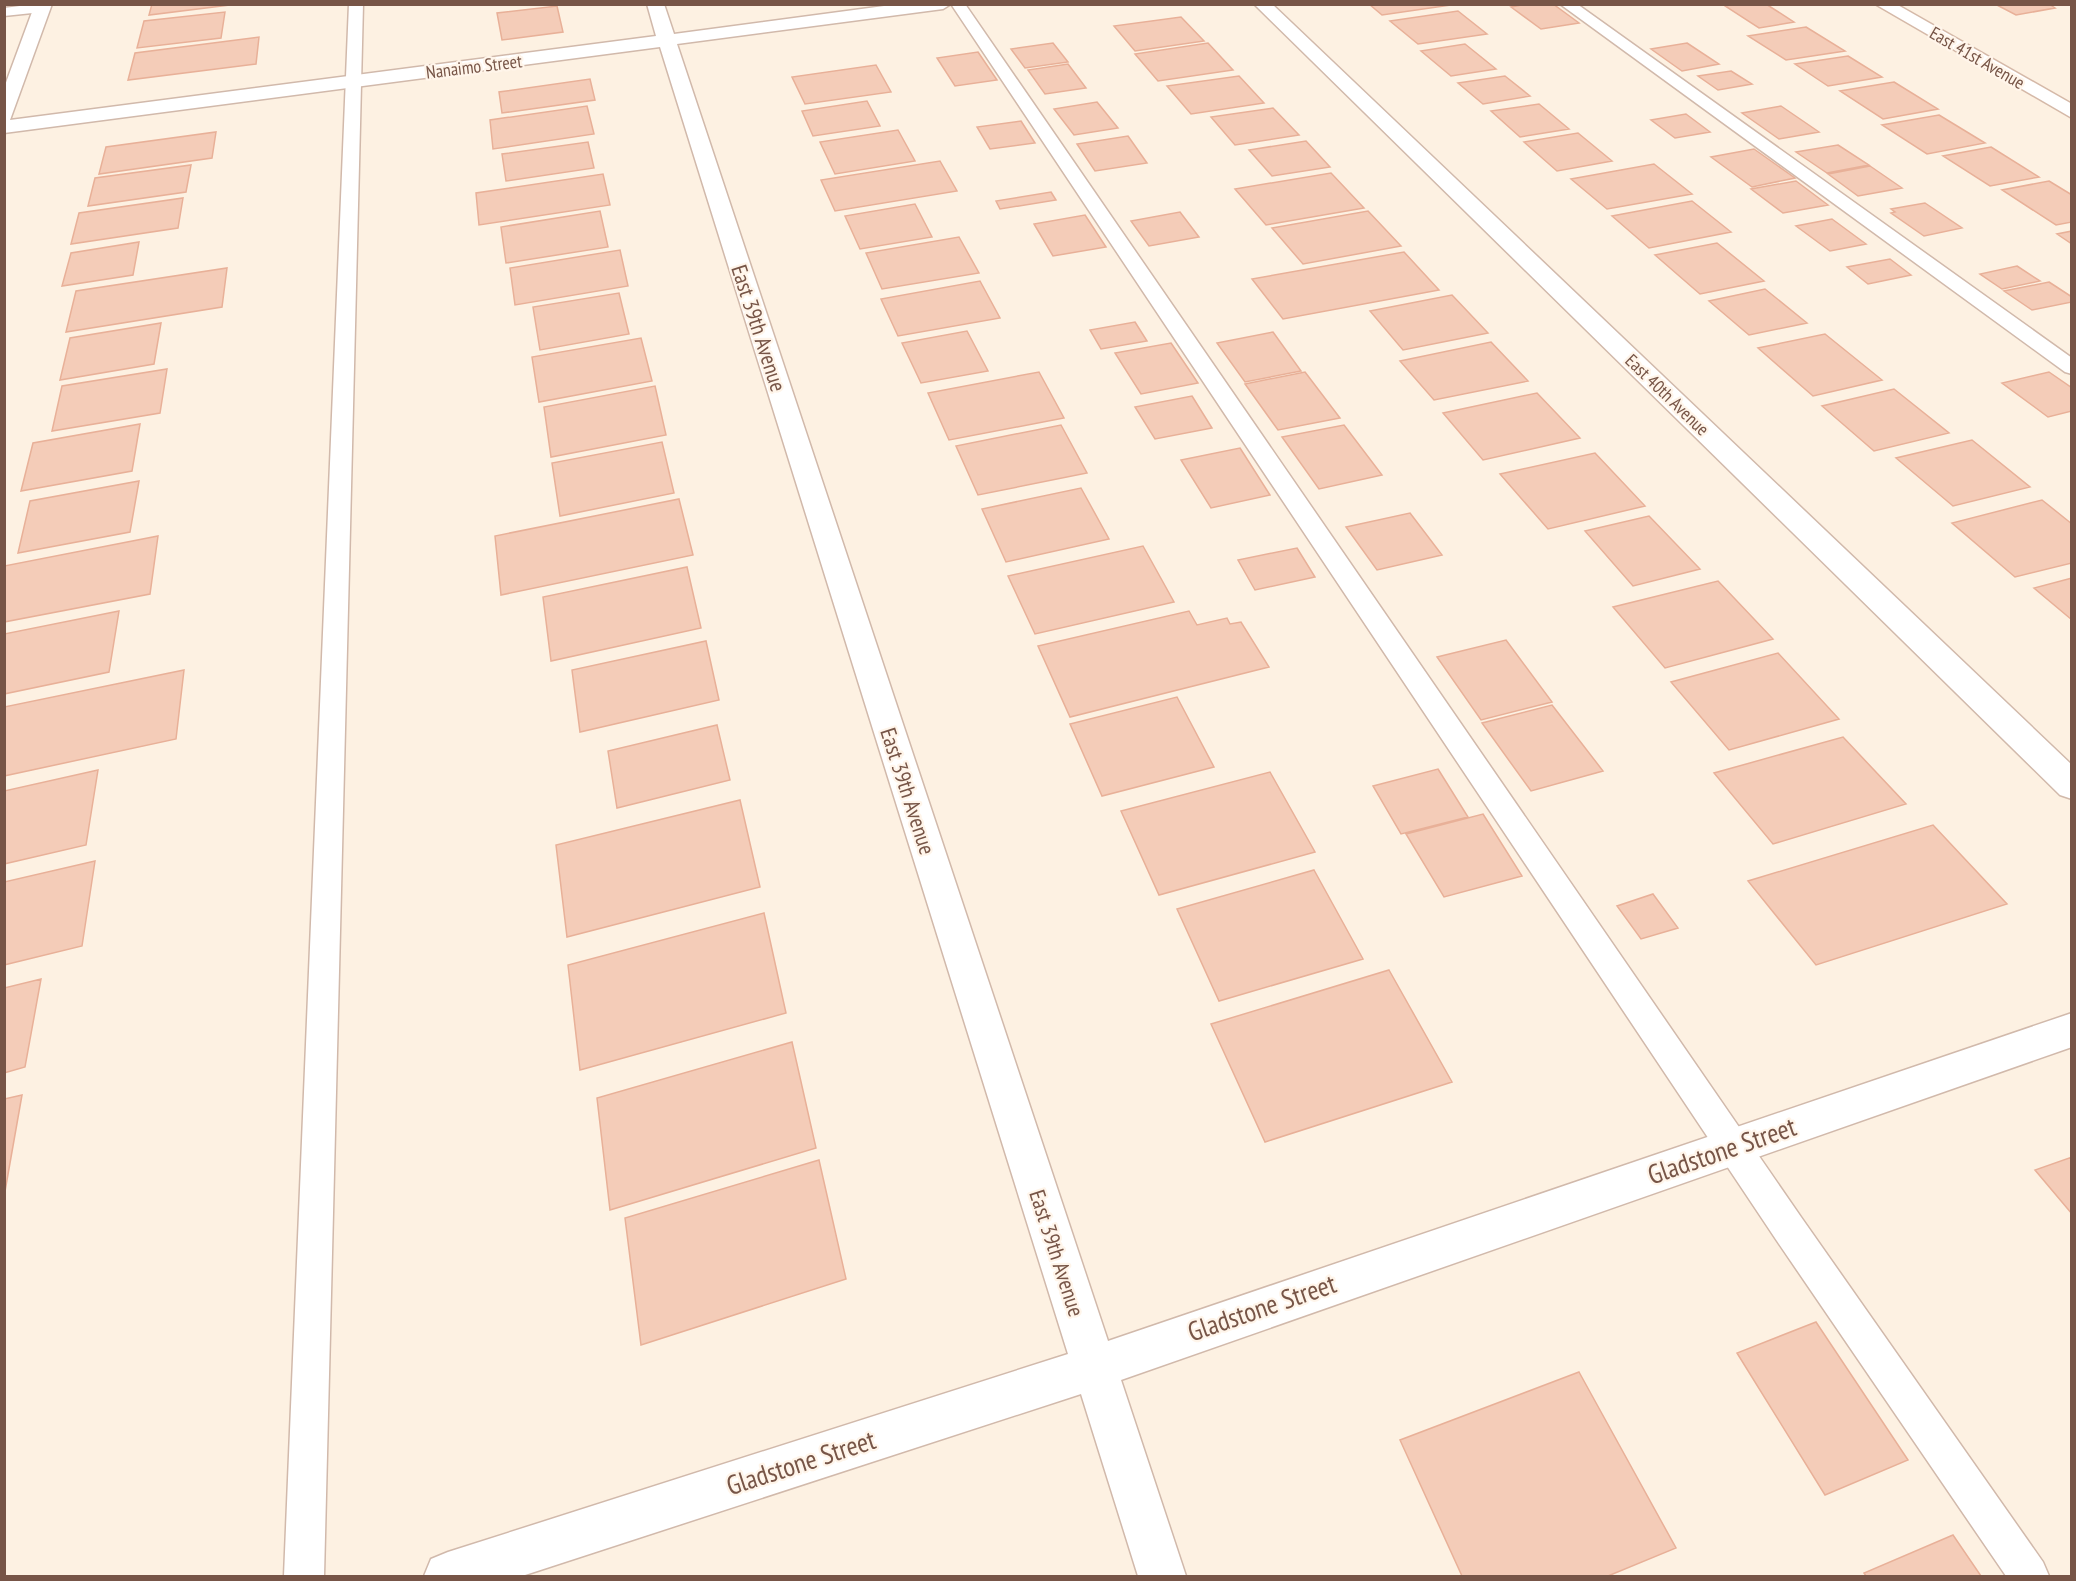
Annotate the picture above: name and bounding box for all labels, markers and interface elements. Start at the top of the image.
street label: East 41st Avenue [1926,21,2029,94]
street label: Nanaimo Street [425,49,523,84]
street label: East 39th Avenue [725,261,793,395]
street label: East 40th Avenue [1621,349,1714,440]
street label: East 39th Avenue [874,724,942,858]
street label: Gladstone Street [1643,1109,1801,1191]
street label: East 39th Avenue [1023,1186,1091,1320]
street label: Gladstone Street [1183,1266,1341,1348]
street label: Gladstone Street [722,1422,880,1502]

